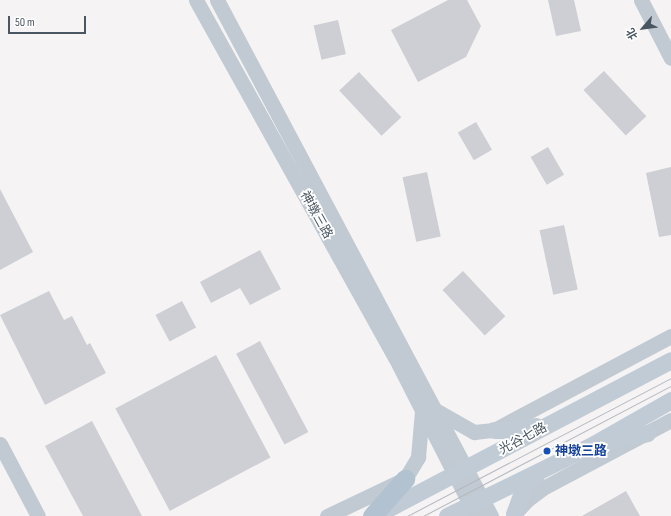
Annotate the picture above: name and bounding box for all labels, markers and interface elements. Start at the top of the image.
scale bar [10,8,88,34]
north arrow [623,8,663,48]
text: 50 m [15,15,35,30]
text: 北 [624,26,640,42]
street label: 神墩三路 [297,188,335,242]
street label: 光谷七路 [496,420,550,458]
place label: 神墩三路 [555,443,607,459]
marker: 神墩三路 [542,446,552,456]

